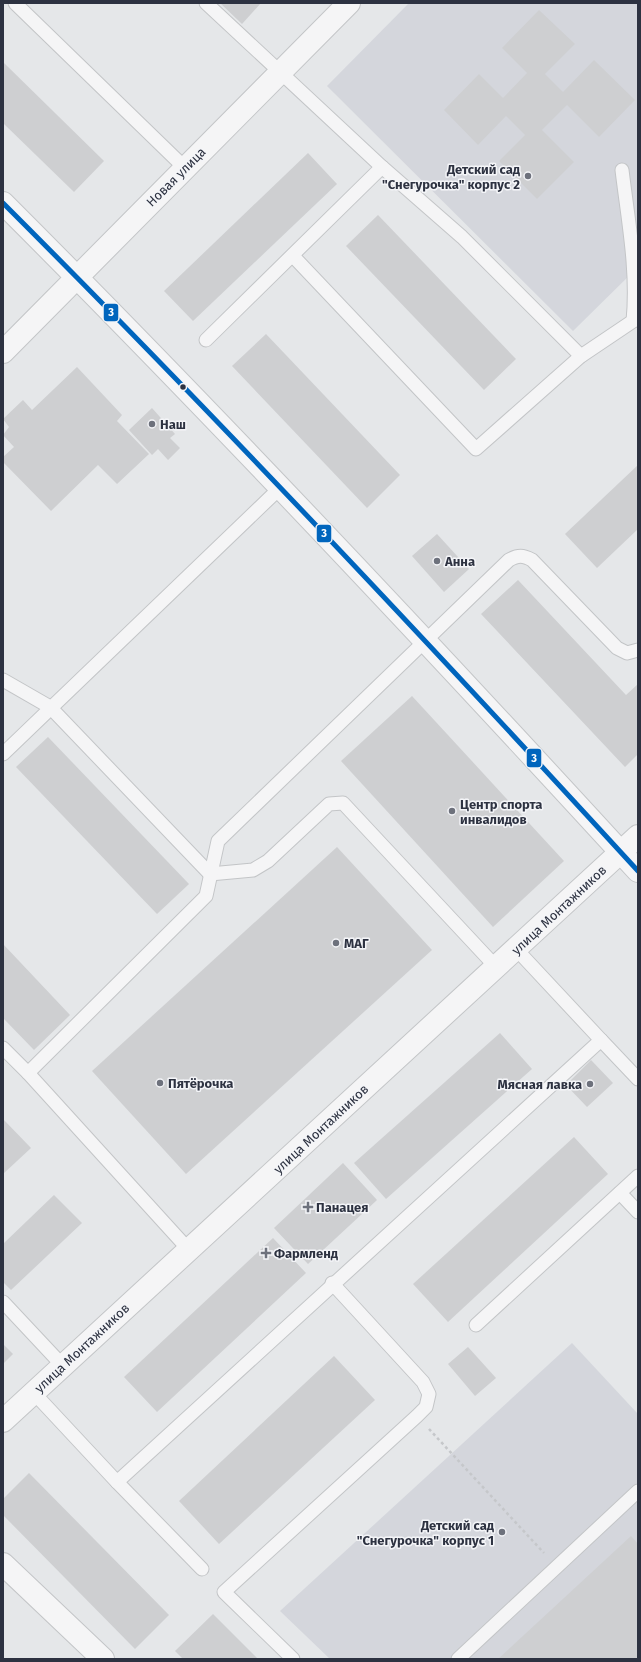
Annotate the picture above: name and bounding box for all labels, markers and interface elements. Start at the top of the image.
street label: Новая улица [143,144,209,210]
place label: Детский сад "Снегурочка" корпус 2 [382,162,521,192]
marker: Детский сад "Снегурочка" корпус 2 [523,171,533,181]
line badge: 3 [103,303,119,322]
text: 3 [107,306,114,319]
unlabelled marker [178,382,188,392]
place label: Наш [160,417,186,432]
marker: Наш [147,419,157,429]
line badge: 3 [316,524,332,543]
text: 3 [320,527,327,540]
place label: Анна [444,554,475,569]
marker: Анна [432,556,442,566]
line badge: 3 [526,748,542,768]
text: 3 [530,752,537,765]
place label: Центр спорта инвалидов [460,797,542,827]
marker: Центр спорта инвалидов [447,806,457,816]
street label: улица Монтажников [509,862,609,958]
place label: МАГ [344,936,369,951]
marker: МАГ [331,938,341,948]
place label: Пятёрочка [168,1076,233,1091]
place label: Мясная лавка [497,1077,582,1092]
marker: Пятёрочка [155,1078,165,1088]
marker: Мясная лавка [585,1079,595,1089]
street label: улица Монтажников [271,1081,371,1177]
place label: Панацея [316,1200,368,1215]
marker: Панацея [303,1202,313,1212]
place label: Фармленд [274,1246,339,1261]
marker: Фармленд [261,1248,271,1258]
street label: улица Монтажников [32,1300,132,1396]
place label: Детский сад "Снегурочка" корпус 1 [357,1518,495,1548]
marker: Детский сад "Снегурочка" корпус 1 [497,1527,507,1537]

